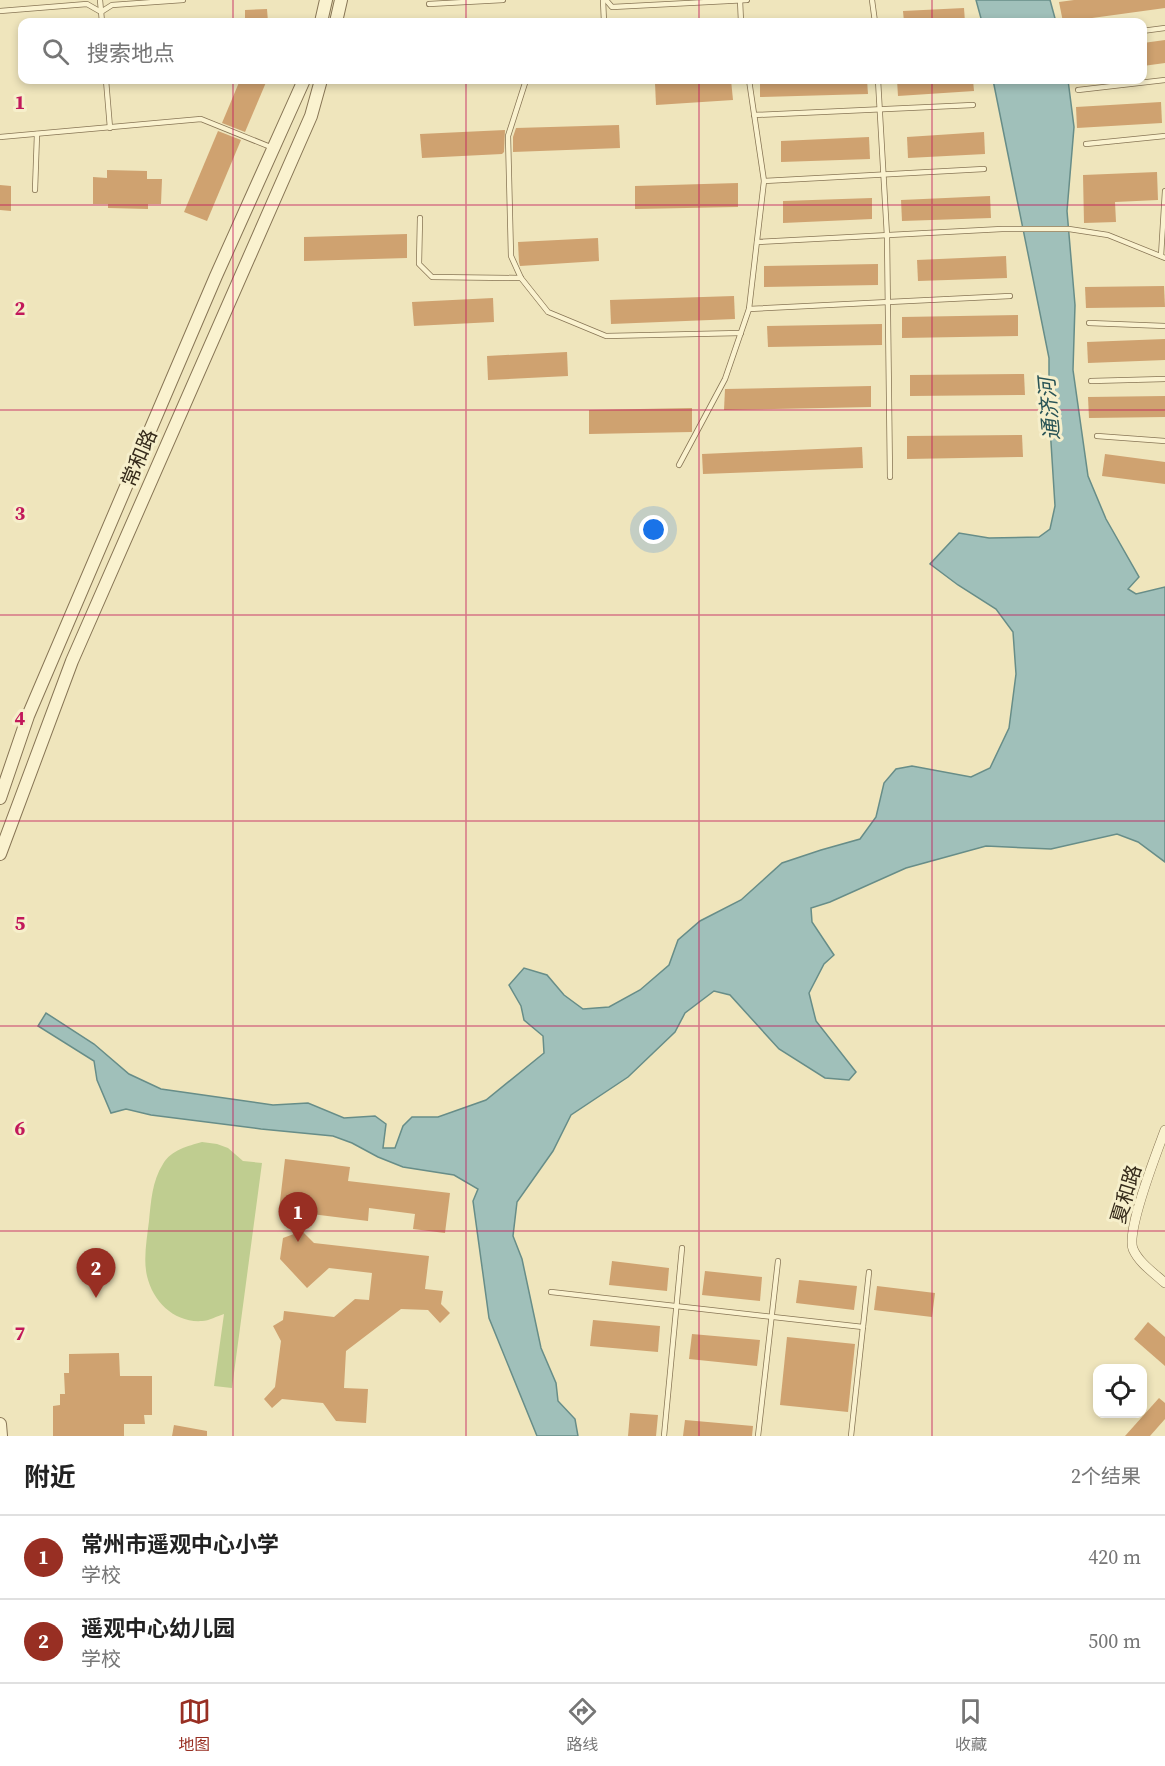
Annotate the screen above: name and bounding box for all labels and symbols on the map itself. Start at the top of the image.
text: 1 [15,88,25,116]
text: 2 [15,294,26,322]
water label: 通济河 [1031,372,1066,442]
street label: 常和路 [114,425,164,491]
text: 3 [15,499,26,527]
your location [639,515,668,544]
text: 4 [15,704,26,732]
text: 5 [15,909,26,937]
text: 6 [15,1114,26,1142]
street label: 夏和路 [1104,1161,1148,1227]
pin: 1 [278,1192,318,1242]
pin: 2 [76,1248,116,1298]
text: 7 [15,1319,26,1347]

